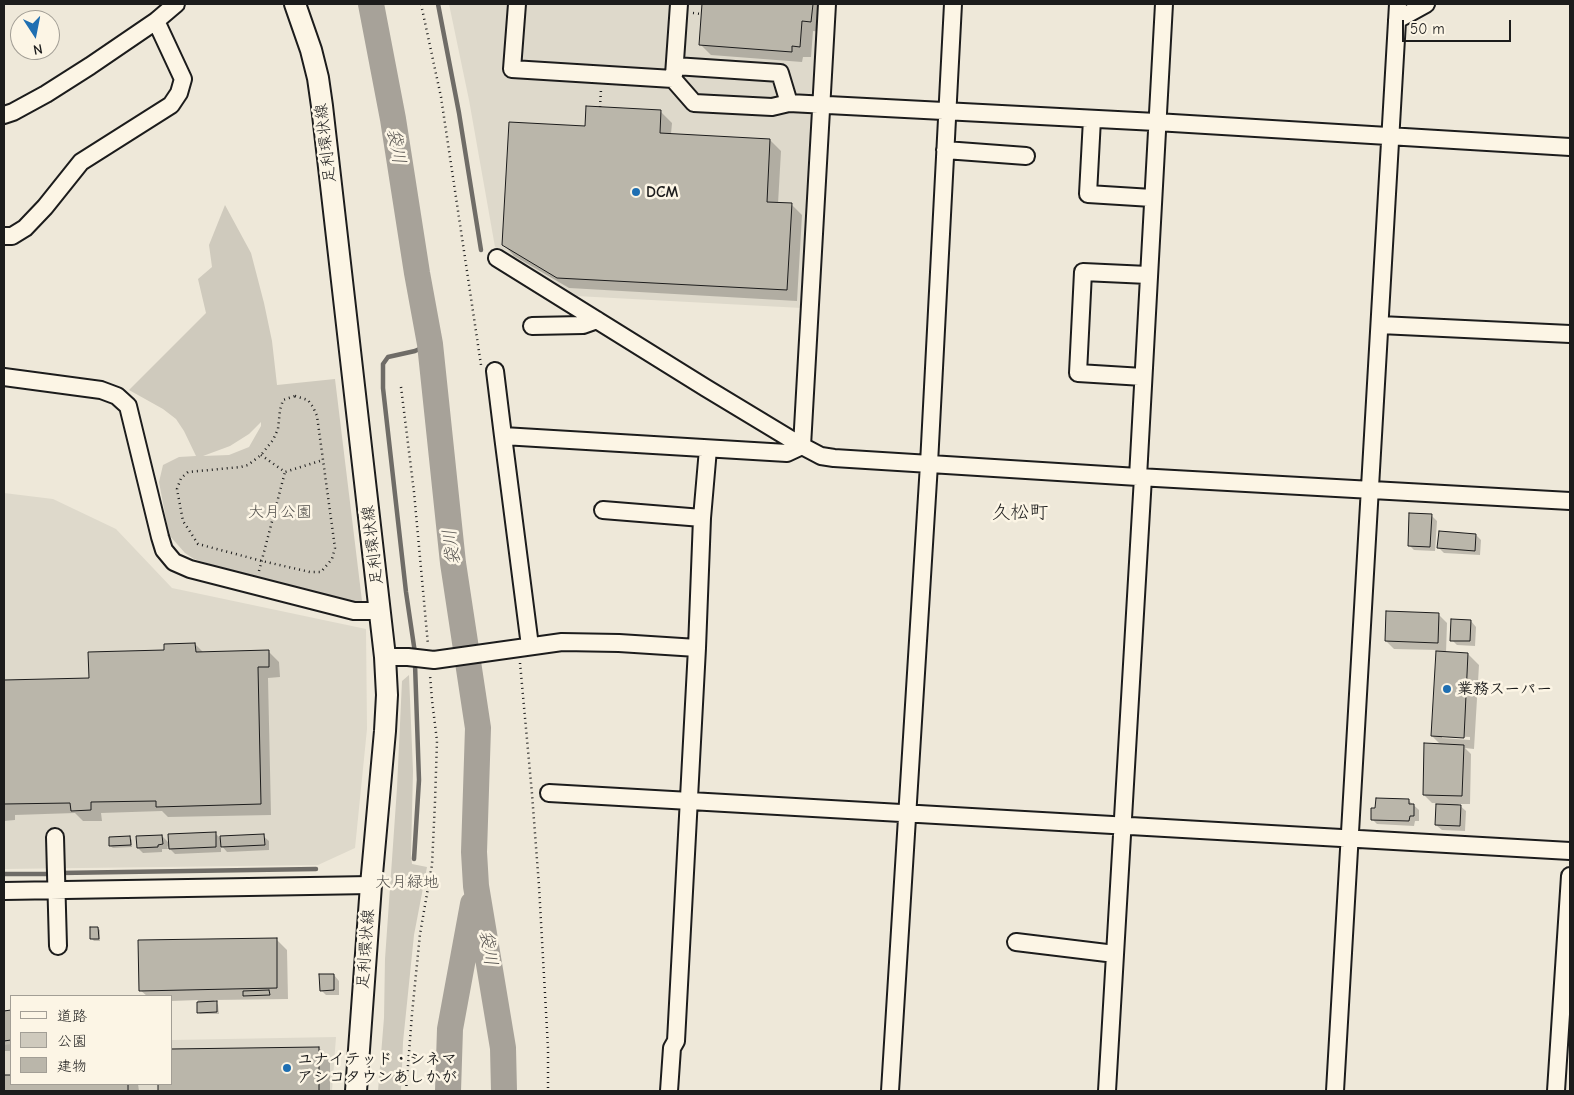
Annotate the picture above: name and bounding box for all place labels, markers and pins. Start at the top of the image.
place label: DCM [646,182,678,202]
marker: DCM [630,186,642,198]
place label: 業務スーパー [1457,679,1552,699]
marker: 業務スーパー [1441,683,1453,695]
place label: ユナイテッド・シネマ アシコタウンあしかが [297,1049,457,1087]
marker: ユナイテッド・シネマ アシコタウンあしかが [281,1062,293,1074]

